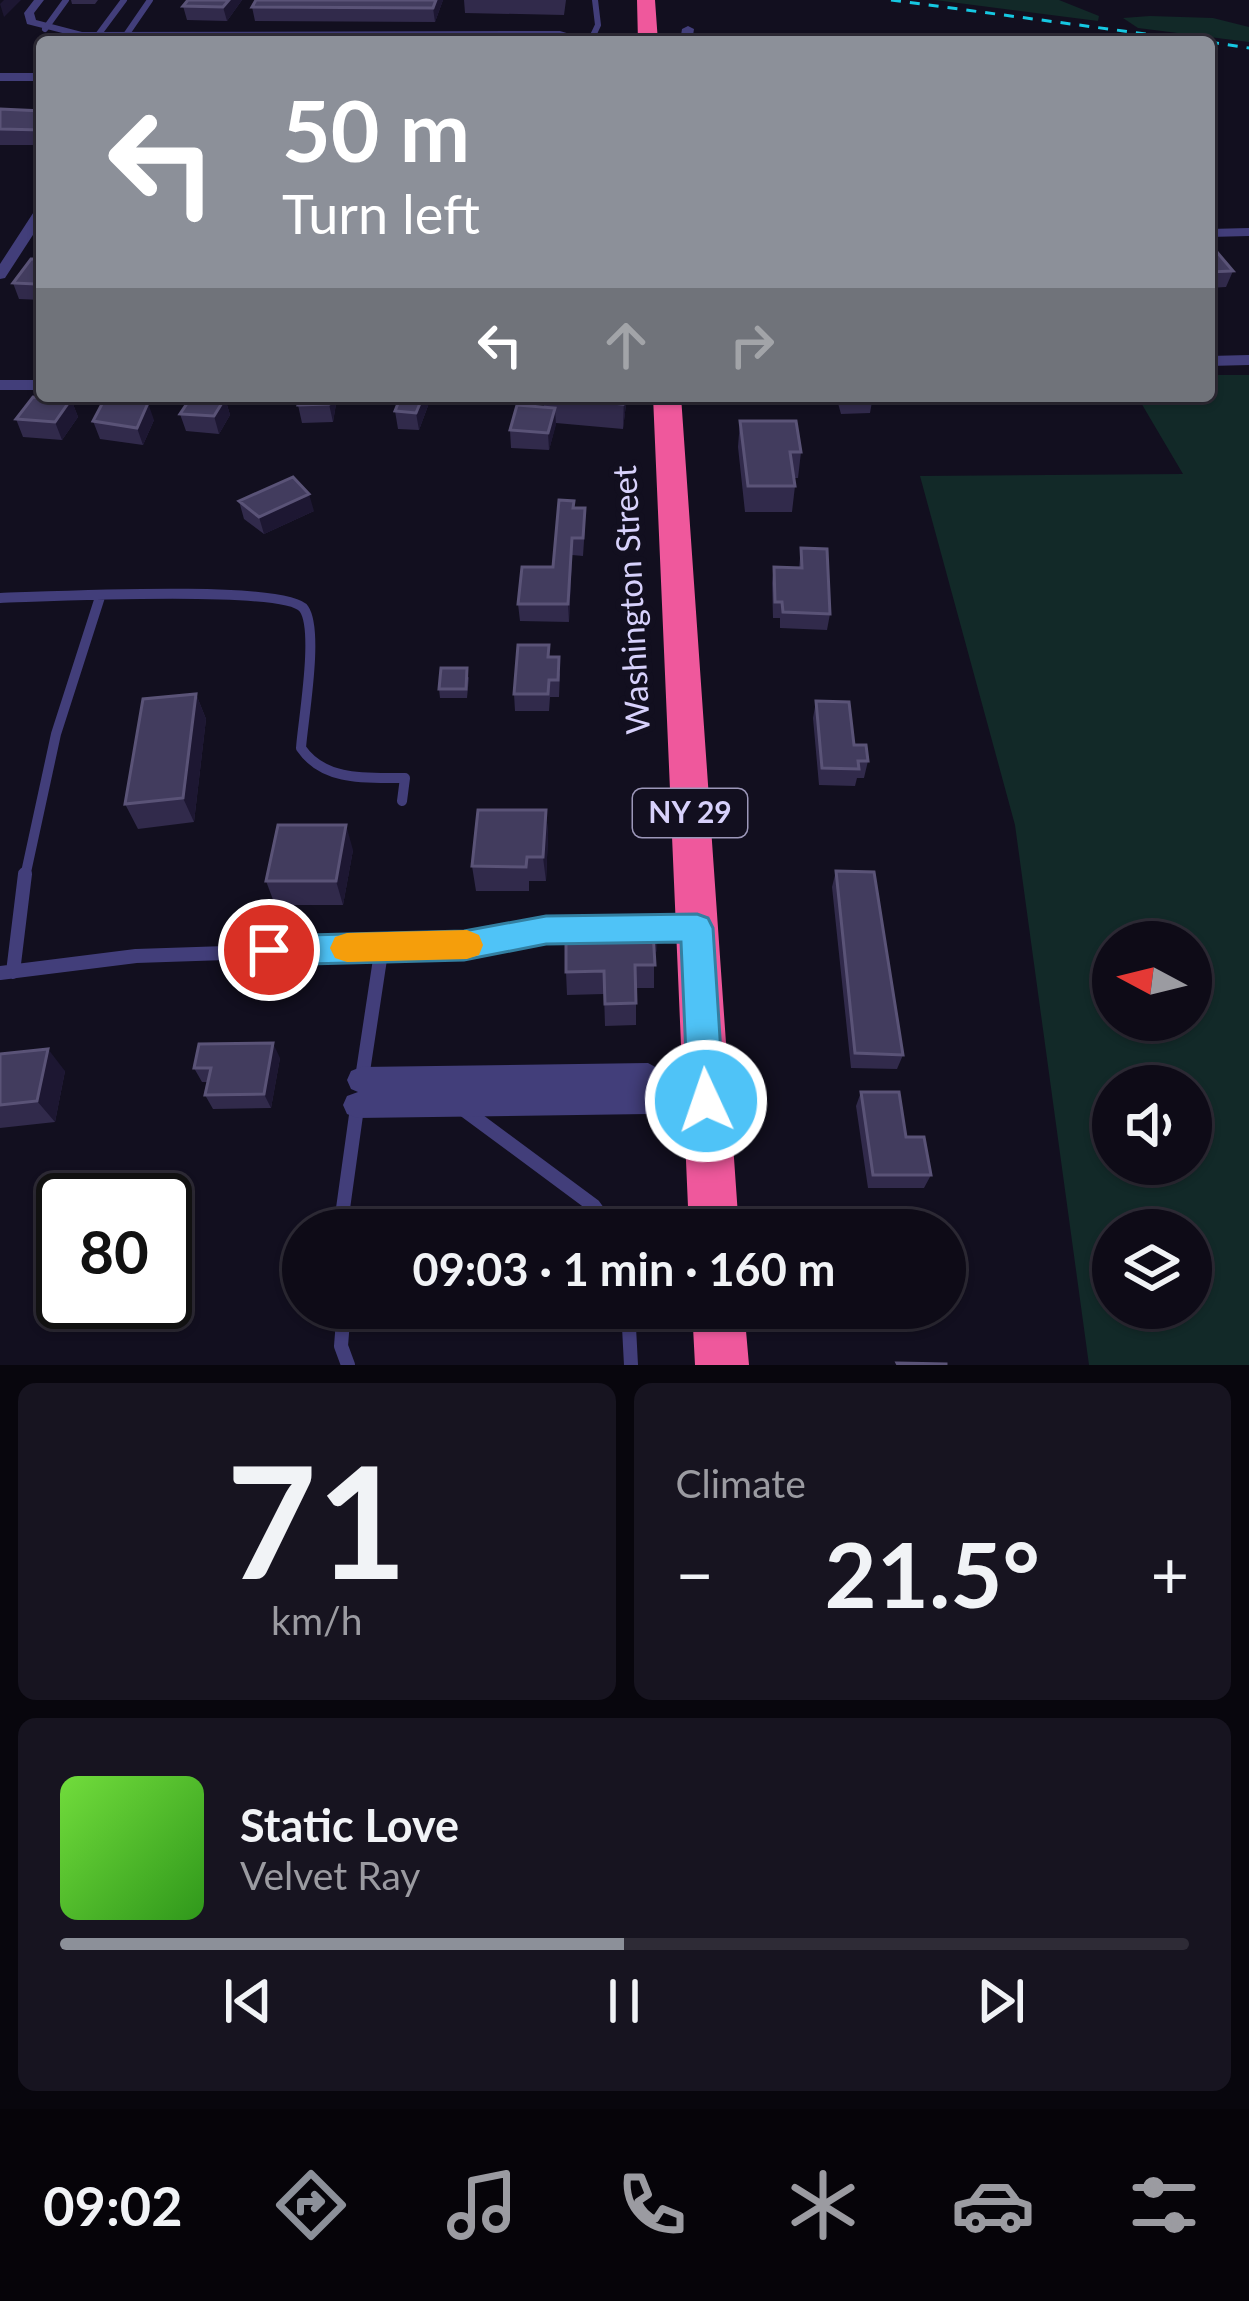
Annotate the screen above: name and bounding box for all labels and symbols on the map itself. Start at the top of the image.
street label: Washington Street [603,464,657,735]
road number: NY 29 [633,789,747,837]
pin [218,899,320,1001]
north arrow [1092,921,1212,1041]
position arrow [643,1038,769,1164]
speed limit sign: 80 [36,1173,192,1329]

